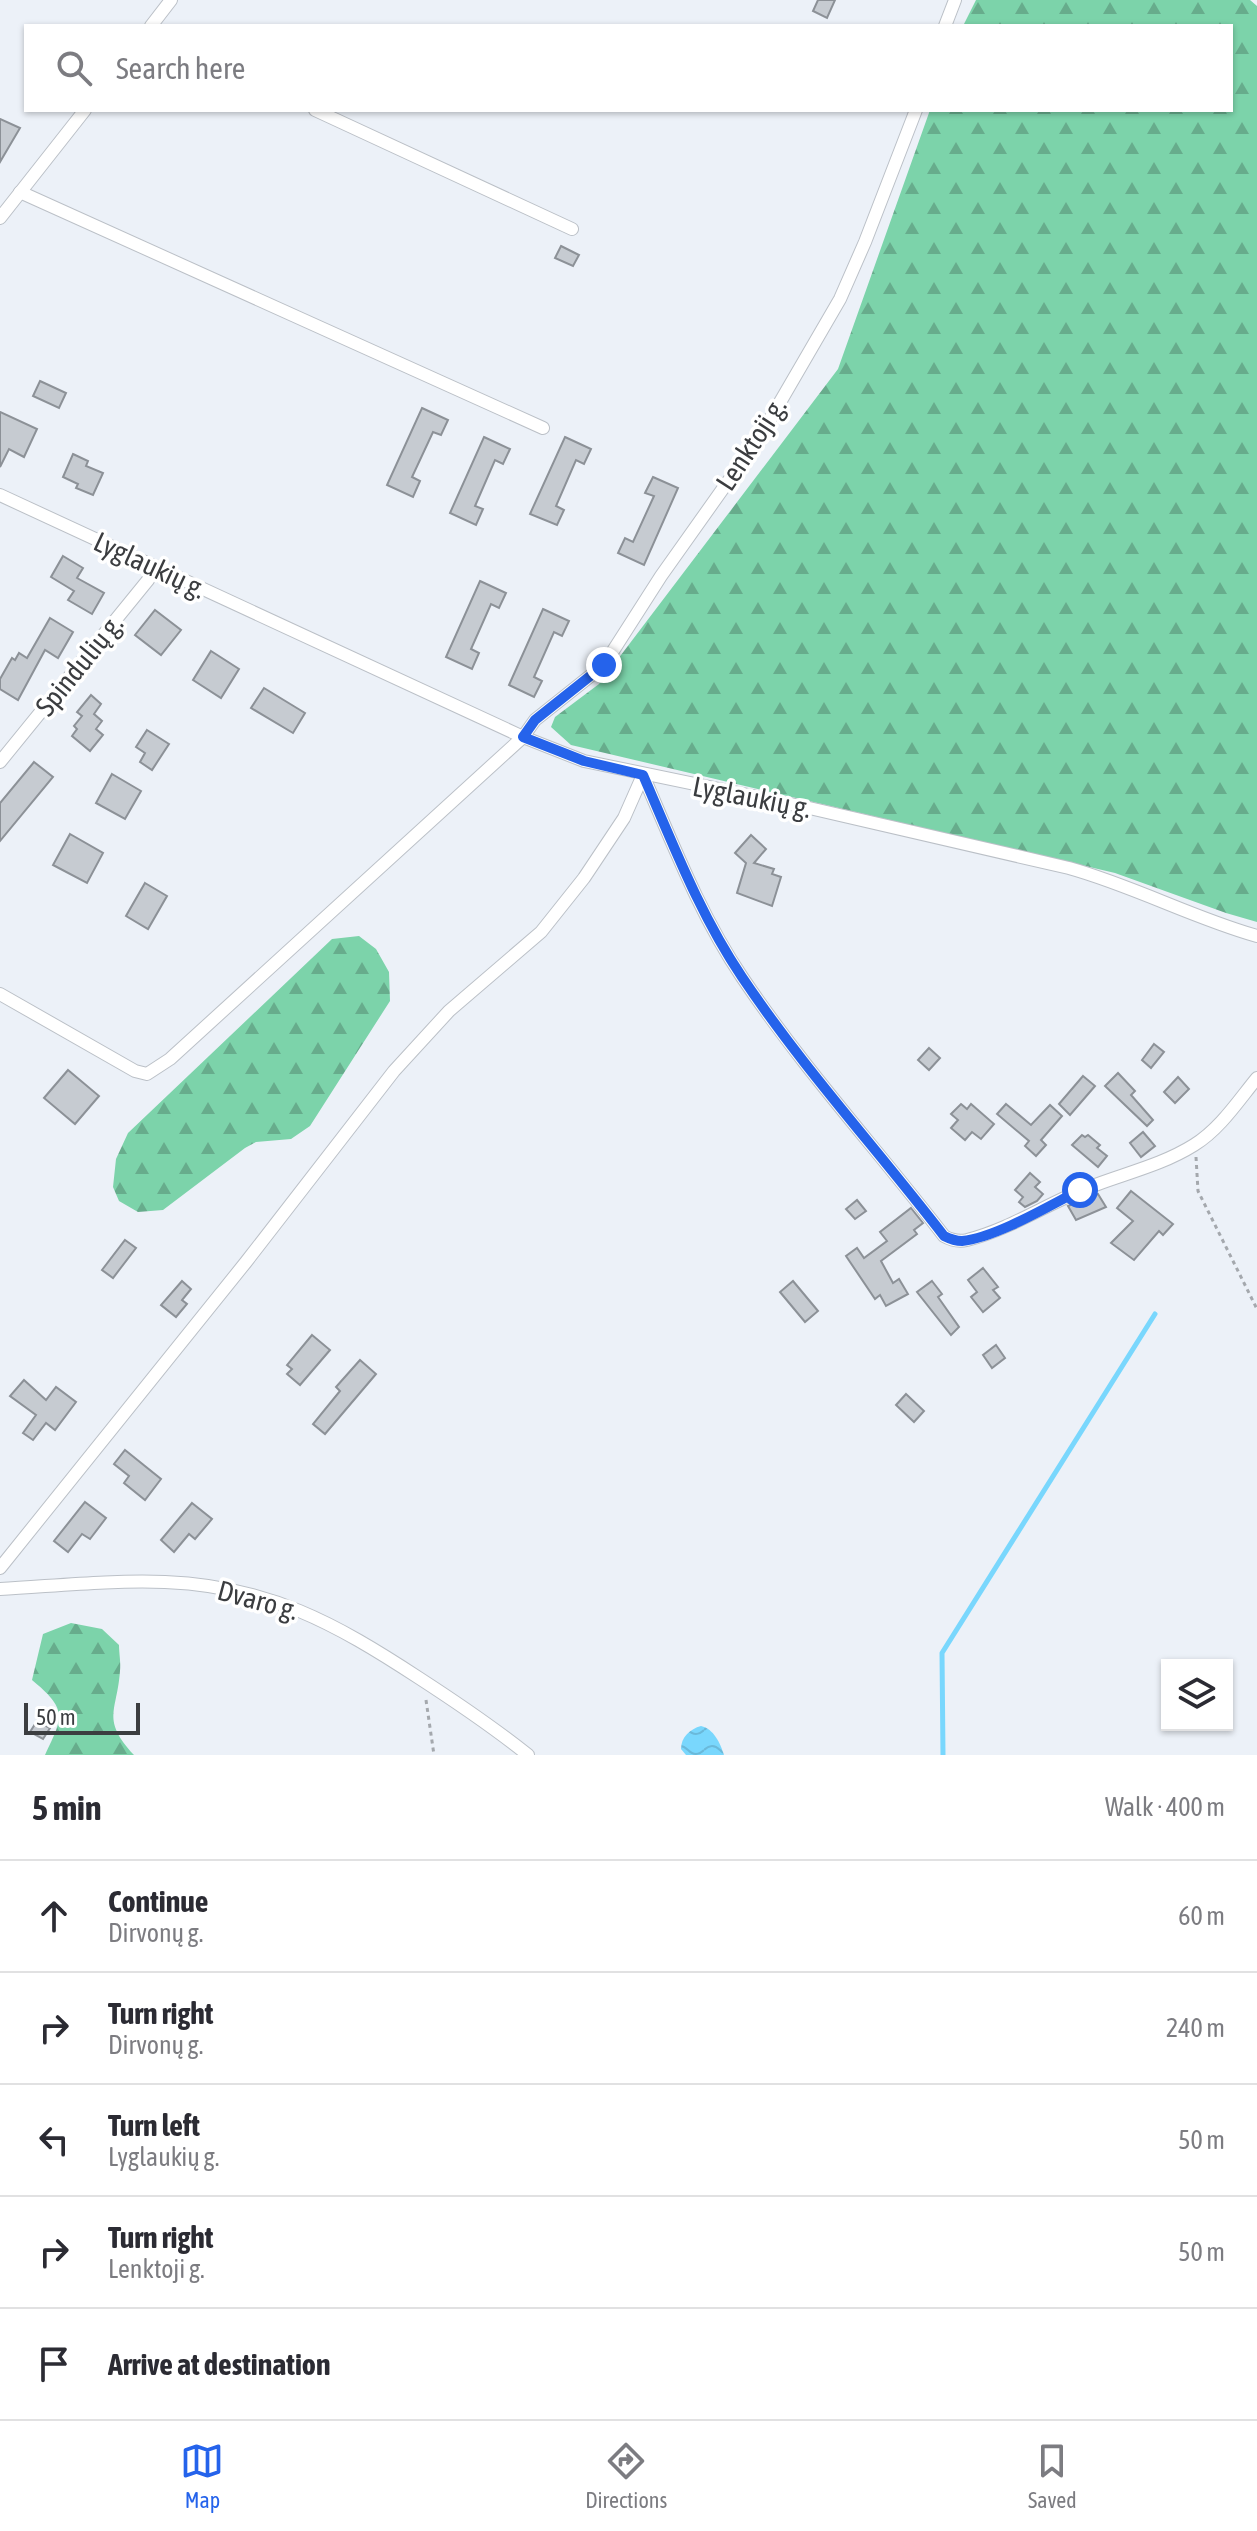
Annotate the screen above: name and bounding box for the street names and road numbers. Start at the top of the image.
street label: Lenktoji g. [709,392,793,496]
street label: Lyglaukių g. [89,525,211,605]
street label: Spindulių g. [29,608,129,722]
street label: Lyglaukių g. [690,770,814,824]
street label: Dvaro g. [214,1574,302,1626]

